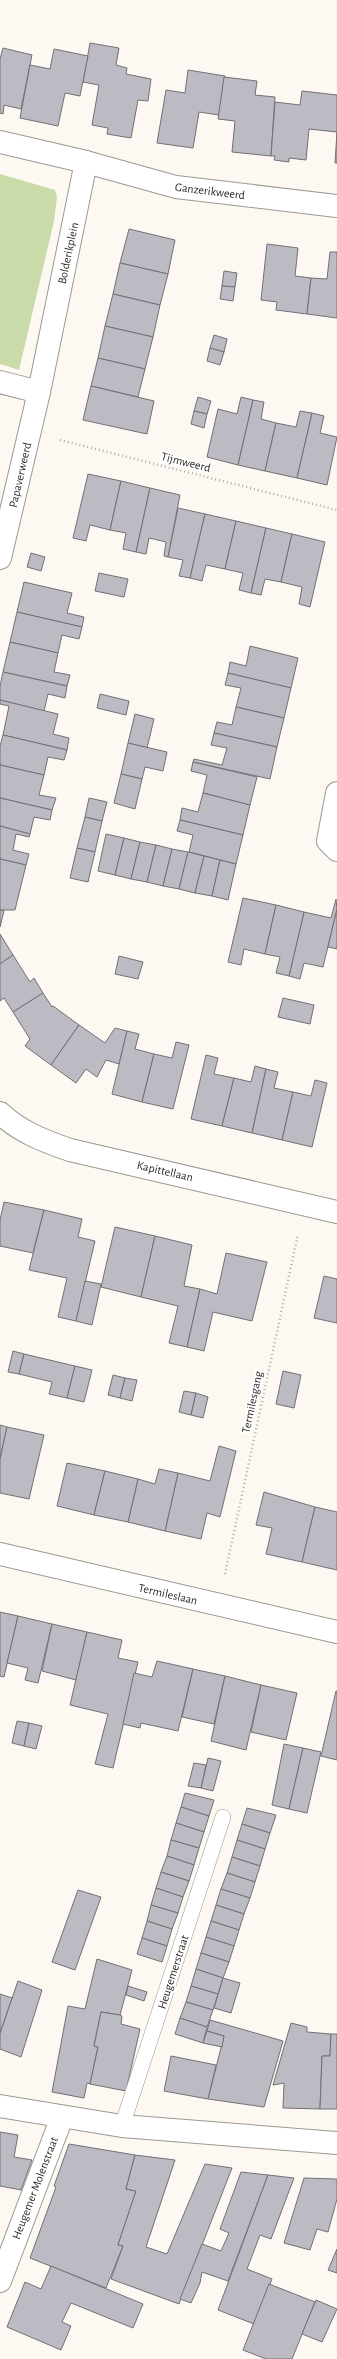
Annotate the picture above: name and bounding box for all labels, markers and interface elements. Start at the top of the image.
street label: Ganzerikweerd [174,181,246,201]
street label: Bolderikplein [56,221,80,285]
street label: Papaverweerd [7,441,33,509]
street label: Tijmweerd [160,450,212,475]
street label: Kapittellaan [136,1159,194,1183]
street label: Termilesgang [240,1370,264,1434]
street label: Termileslaan [137,1581,199,1607]
street label: Heugemerstraat [155,1933,191,2010]
street label: Heugemer Molenstraat [10,2135,60,2241]

